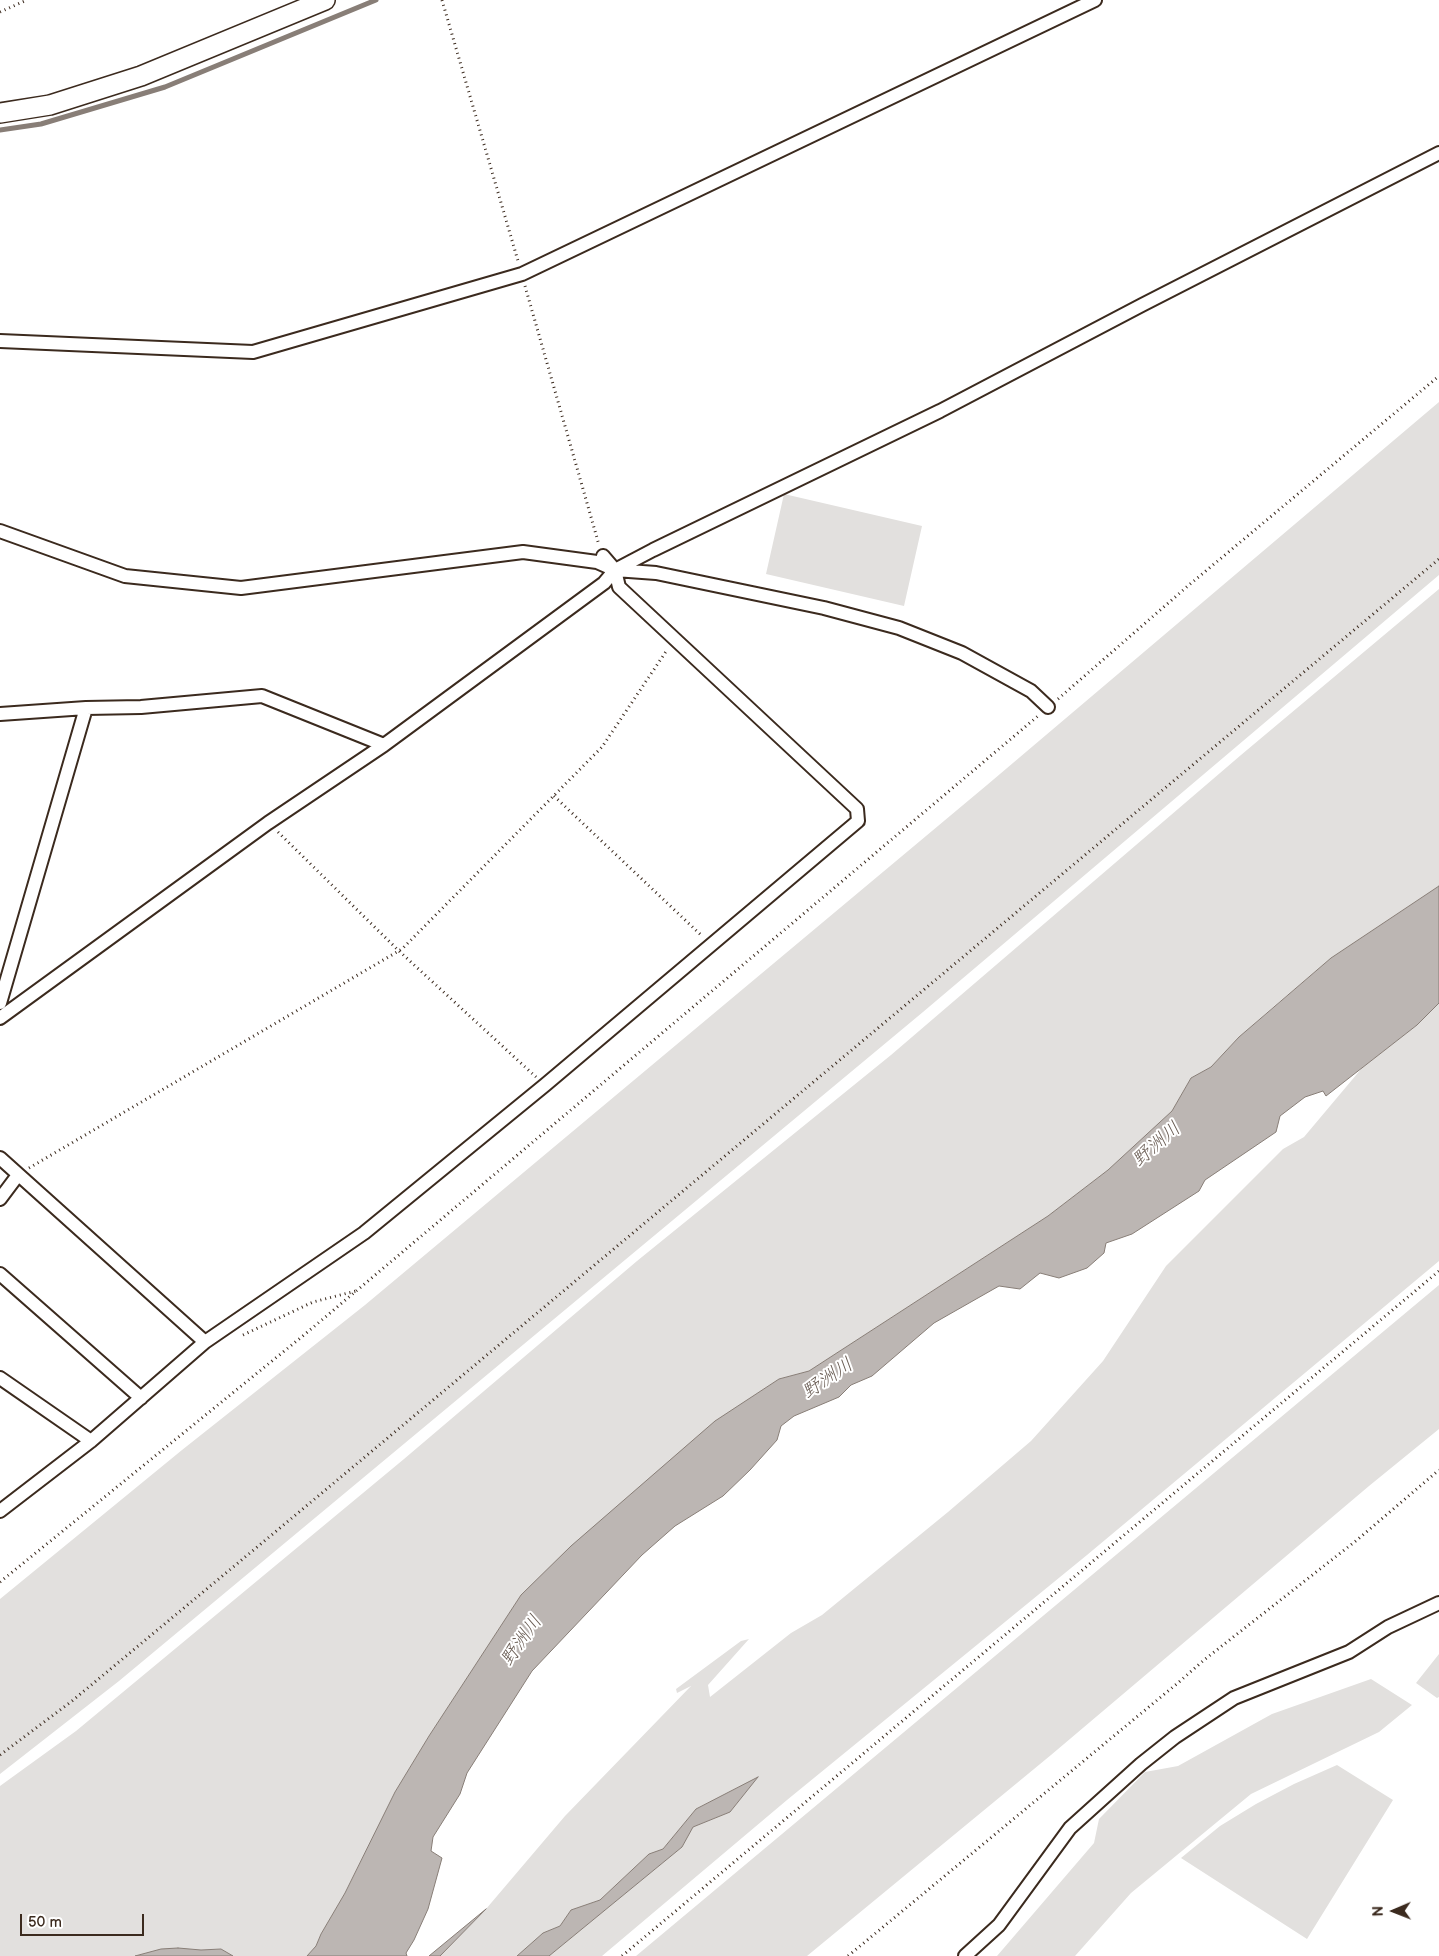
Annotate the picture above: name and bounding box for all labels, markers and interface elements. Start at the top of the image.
water label: 野洲川 [1128,1118,1186,1172]
water label: 野洲川 [798,1354,858,1404]
water label: 野洲川 [496,1611,548,1671]
north arrow [1369,1886,1419,1936]
scale bar [22,1904,146,1936]
text: N [1370,1906,1387,1917]
text: 50 m [28,1913,62,1932]

